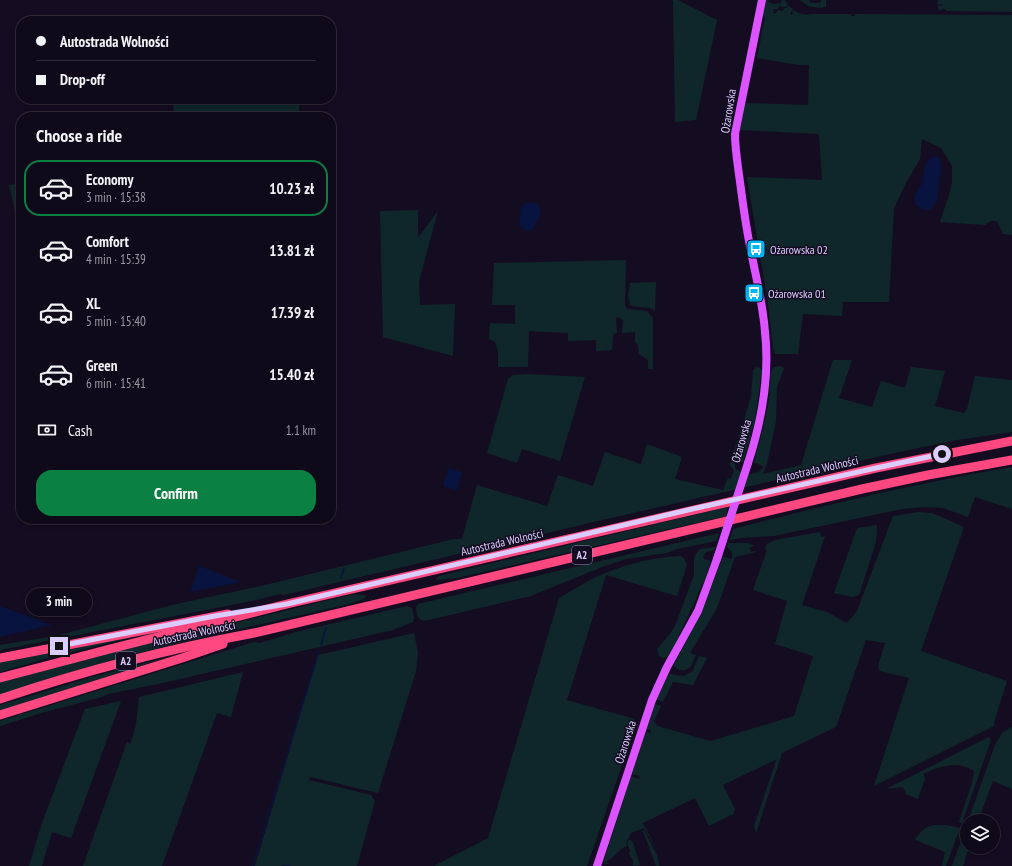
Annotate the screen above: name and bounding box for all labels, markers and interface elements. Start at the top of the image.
text: Autostrada Wolności [60,32,169,51]
text: Drop-off [60,70,105,89]
street label: Ożarowska [717,88,739,134]
text: Choose a ride [36,124,122,147]
icon: car [38,170,74,206]
text: Economy [86,170,134,189]
text: 10.23 zł [269,179,314,198]
text: 3 min · 15:38 [86,189,146,206]
icon: car [38,232,74,268]
text: Comfort [86,232,129,251]
bus stop icon: Ożarowska 02 [745,238,767,260]
text: 13.81 zł [269,241,314,260]
place label: Ożarowska 02 [770,242,828,257]
text: 4 min · 15:39 [86,251,146,268]
bus stop icon: Ożarowska 01 [743,282,765,304]
place label: Ożarowska 01 [768,286,826,301]
icon: car [38,294,74,330]
text: XL [86,294,100,313]
text: 17.39 zł [271,303,314,322]
text: 5 min · 15:40 [86,313,146,330]
icon: car [38,356,74,392]
text: Green [86,356,118,375]
text: 15.40 zł [269,365,314,384]
text: 6 min · 15:41 [86,375,146,392]
street label: Ożarowska [728,417,754,464]
icon: cash [36,419,58,441]
text: Cash [68,421,92,440]
text: 1.1 km [286,422,316,439]
route start [933,445,951,463]
street label: Autostrada Wolności [774,452,860,486]
button: Confirm [36,470,316,516]
street label: Autostrada Wolności [459,525,545,559]
road number: A2 [572,546,592,564]
callout: 3 min [26,588,92,616]
text: 3 min [46,593,72,610]
street label: Autostrada Wolności [151,617,237,649]
route end [50,637,68,655]
road number: A2 [116,652,136,670]
street label: Ożarowska [611,718,639,765]
map controls [960,814,1000,854]
button: layers [960,814,1000,854]

